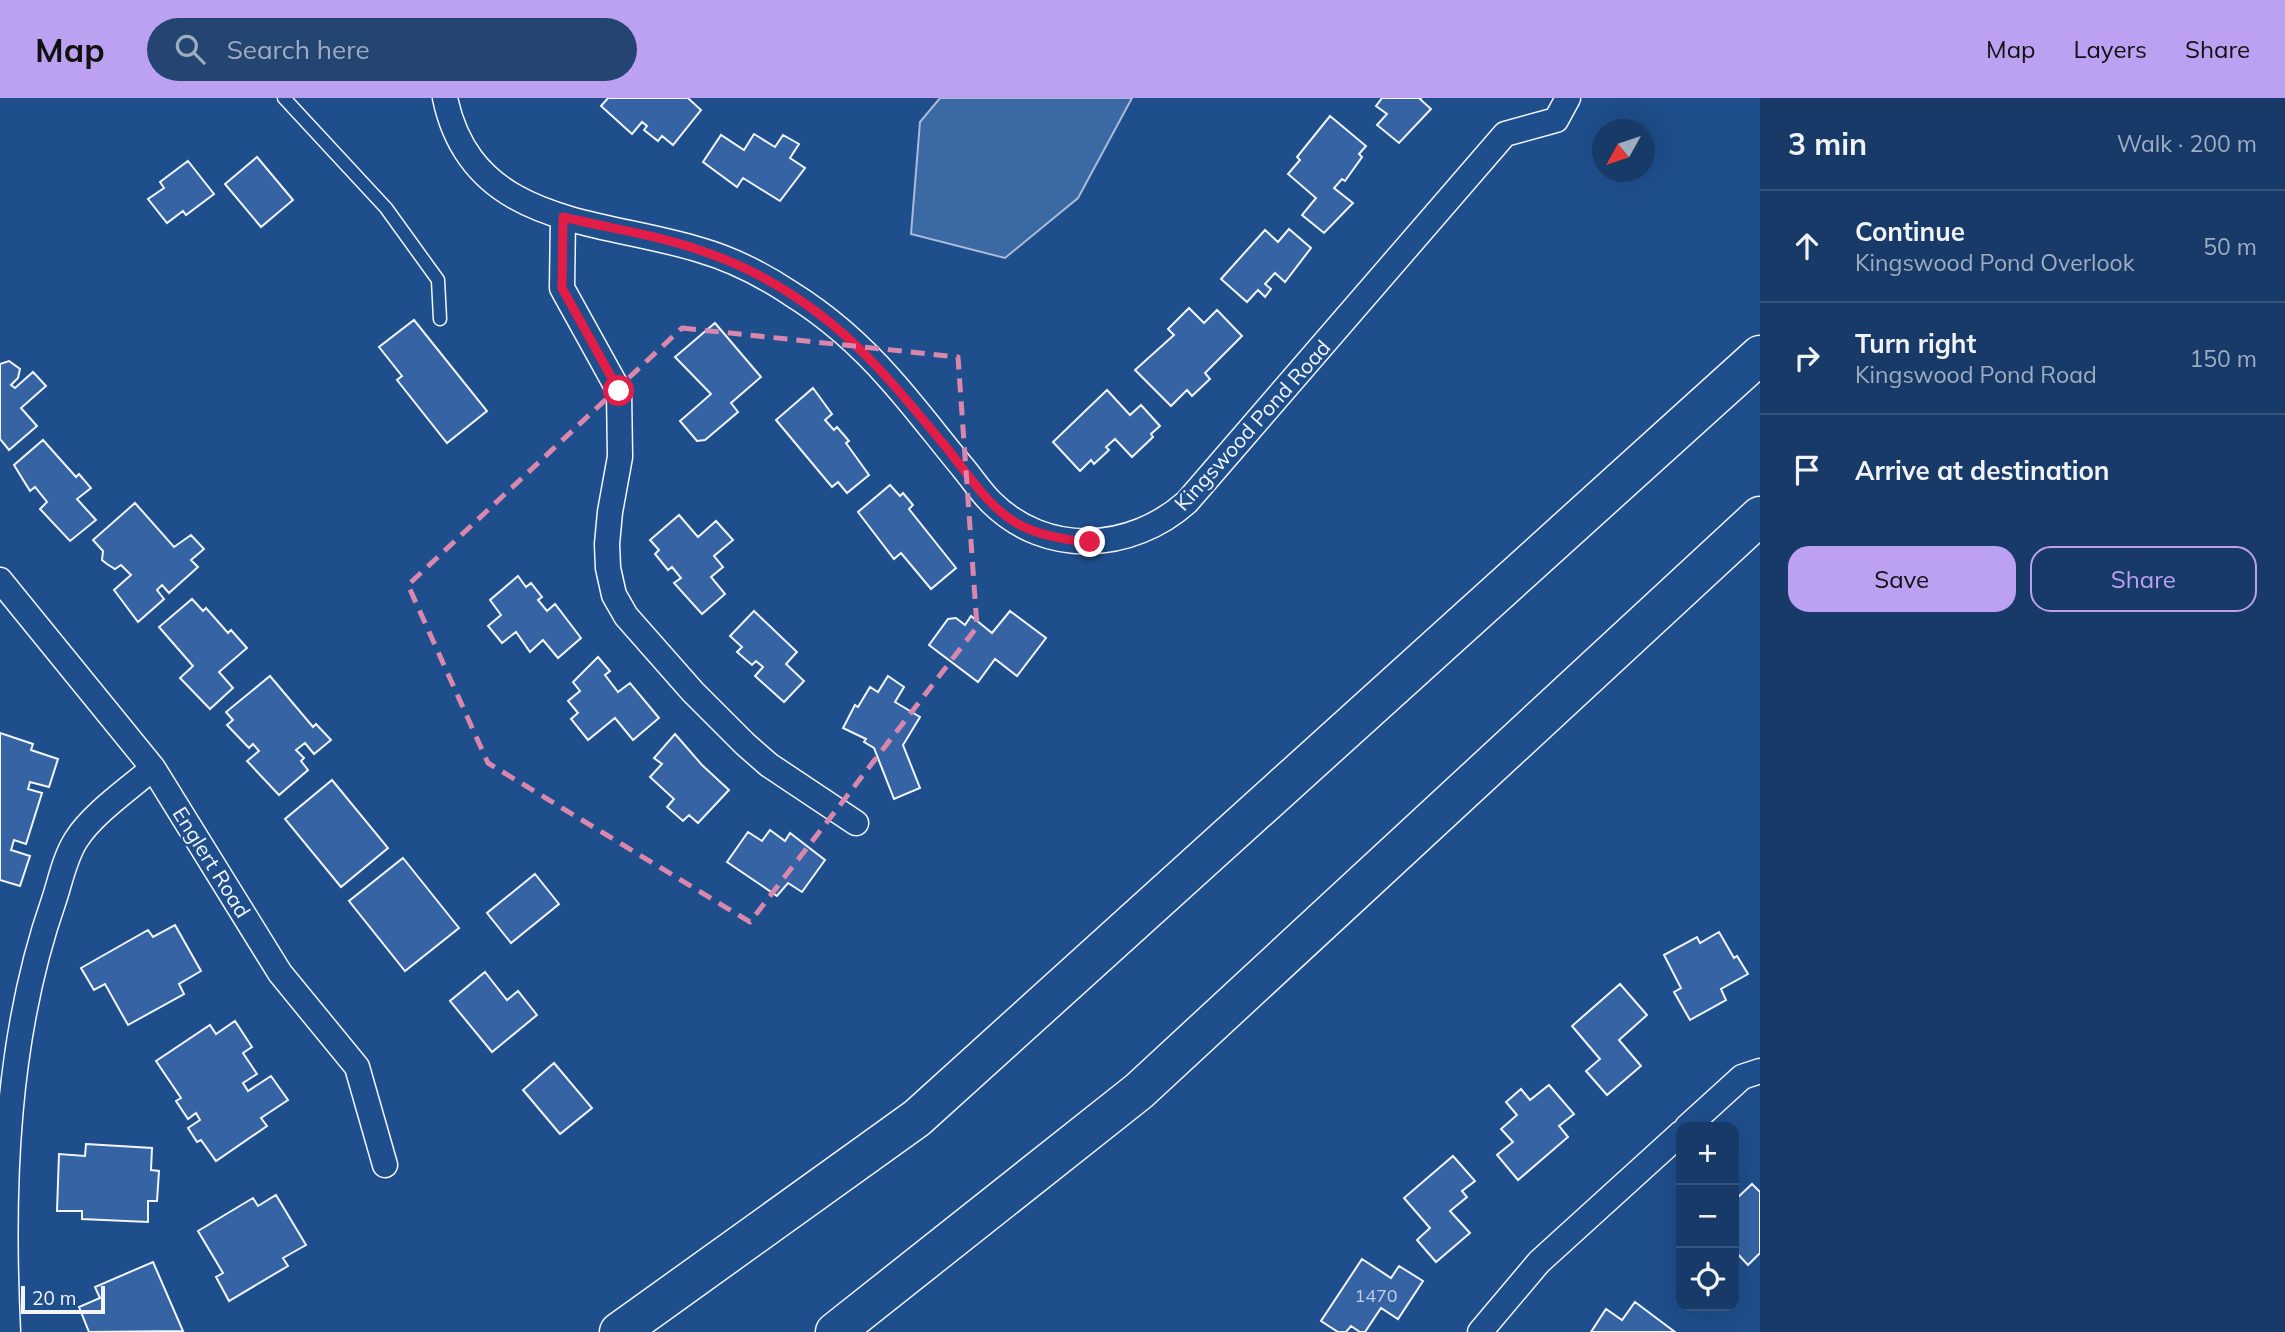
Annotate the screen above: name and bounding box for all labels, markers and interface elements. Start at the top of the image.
search box [147,18,637,81]
text: Map [35,29,105,70]
icon: search [171,30,209,68]
text: Search here [227,33,370,66]
text: Map [1986,34,2035,64]
text: Layers [2073,34,2147,64]
text: Share [2185,34,2250,64]
north arrow [1592,119,1655,182]
text: 3 min [1788,125,1867,163]
text: Walk · 200 m [2117,129,2257,158]
text: Continue [1855,215,1965,248]
icon: ahead [1788,227,1826,265]
text: 50 m [2203,232,2257,261]
text: Kingswood Pond Overlook [1855,248,2135,277]
text: Turn right [1855,327,1976,360]
street label: Kingswood Pond Road [1168,334,1336,516]
icon: right [1788,339,1826,377]
text: 150 m [2189,344,2257,373]
text: Kingswood Pond Road [1855,360,2097,389]
route start [603,375,634,406]
icon: arrive [1788,451,1826,489]
text: Arrive at destination [1855,454,2110,487]
route end [1074,526,1105,557]
button: Save [1788,546,2016,612]
button: Share [2030,546,2257,612]
street label: Englert Road [168,802,256,922]
map controls [1676,1122,1739,1311]
button: + [1676,1122,1739,1185]
button: − [1676,1185,1739,1248]
button: locate [1676,1248,1739,1311]
scale bar [21,1283,105,1315]
house number: 1470 [1354,1284,1398,1307]
text: 20 m [32,1286,76,1310]

